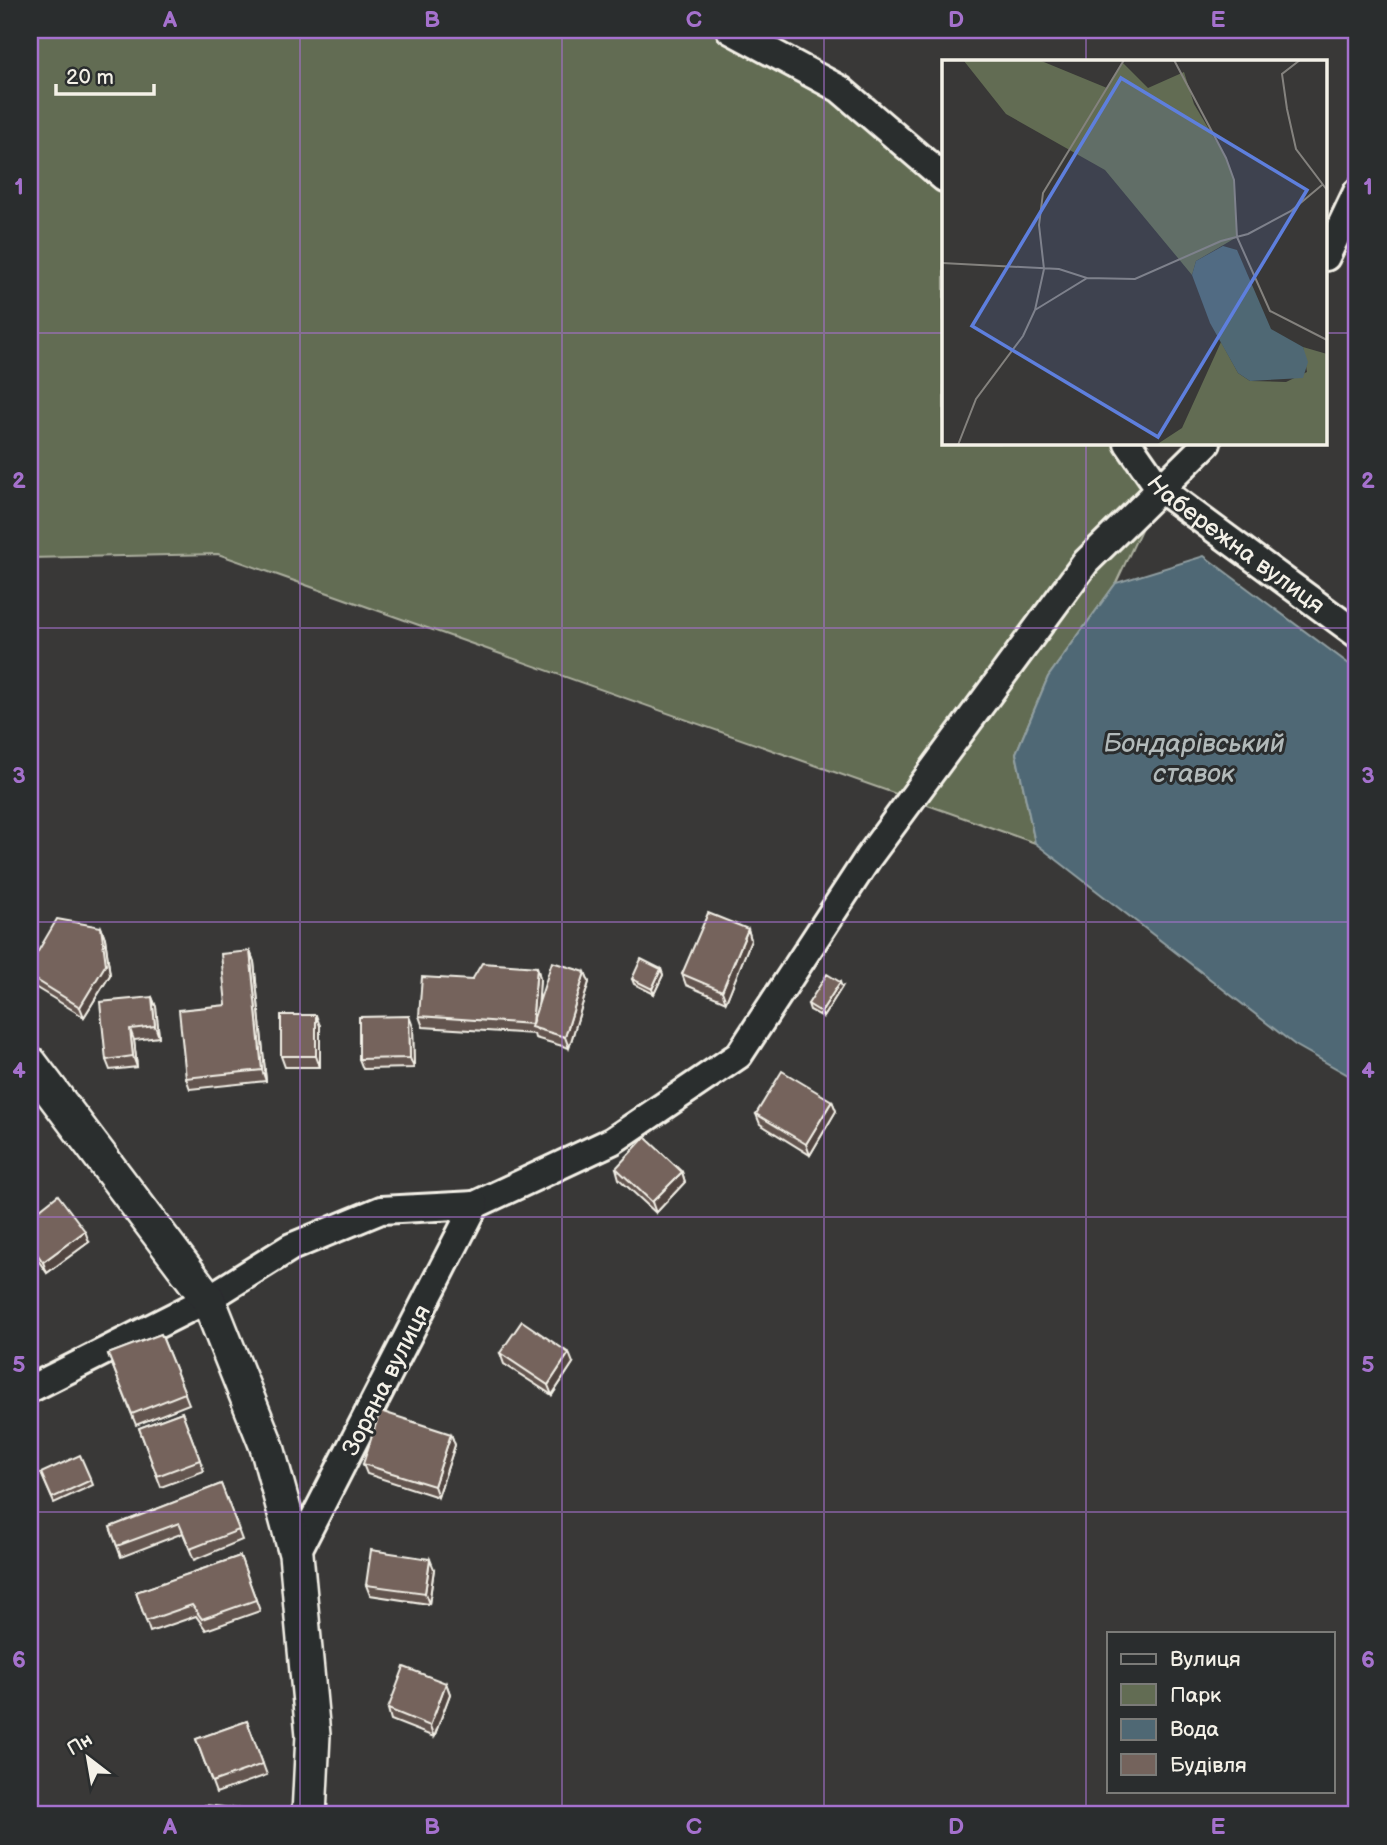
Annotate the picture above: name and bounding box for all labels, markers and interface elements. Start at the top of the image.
text: A [162,6,178,34]
text: B [424,6,440,34]
text: C [686,6,702,34]
text: D [948,6,964,34]
text: E [1211,6,1226,34]
scale bar [56,52,154,96]
inset map [942,60,1328,444]
text: 20 m [66,65,114,90]
text: 1 [14,173,24,201]
text: 1 [1363,173,1373,201]
text: 2 [12,467,26,495]
text: 2 [1361,467,1375,495]
street label: Набережна вулиця [1140,470,1330,620]
water label: Бондарівський ставок [1103,729,1285,790]
text: 3 [12,762,26,790]
text: 3 [1361,762,1375,790]
text: 4 [12,1057,26,1085]
text: 4 [1361,1057,1375,1085]
street label: Зоряна вулиця [336,1300,437,1461]
text: 5 [12,1351,26,1379]
text: 5 [1361,1351,1375,1379]
legend [1107,1632,1334,1792]
text: 6 [12,1646,26,1674]
text: 6 [1361,1646,1375,1674]
text: Вулиця [1170,1647,1241,1672]
text: Парк [1170,1683,1221,1708]
text: Вода [1170,1717,1219,1742]
north arrow [52,1722,122,1792]
text: Пн [63,1728,97,1761]
text: Будівля [1170,1753,1247,1778]
text: A [162,1813,178,1841]
text: B [424,1813,440,1841]
text: C [686,1813,702,1841]
text: D [948,1813,964,1841]
text: E [1211,1813,1226,1841]

